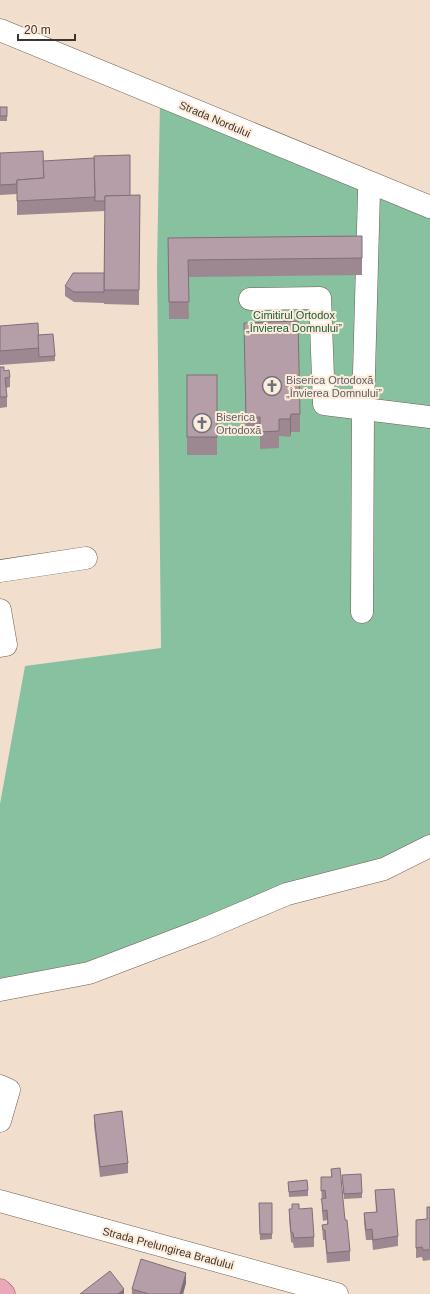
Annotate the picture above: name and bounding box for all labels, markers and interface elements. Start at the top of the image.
scale bar [18,16,75,42]
text: 20 m [24,23,51,37]
street label: Strada Nordului [177,99,253,139]
park label: Cimitirul Ortodox „Învierea Domnului” [246,309,342,334]
place label: Biserica Ortodoxă „Învierea Domnului” [286,374,382,399]
church icon: Biserica Ortodoxă „Învierea Domnului” [261,375,283,397]
place label: Biserica Ortodoxă [216,411,262,436]
church icon: Biserica Ortodoxă [191,412,213,434]
street label: Strada Prelungirea Bradului [101,1225,235,1271]

